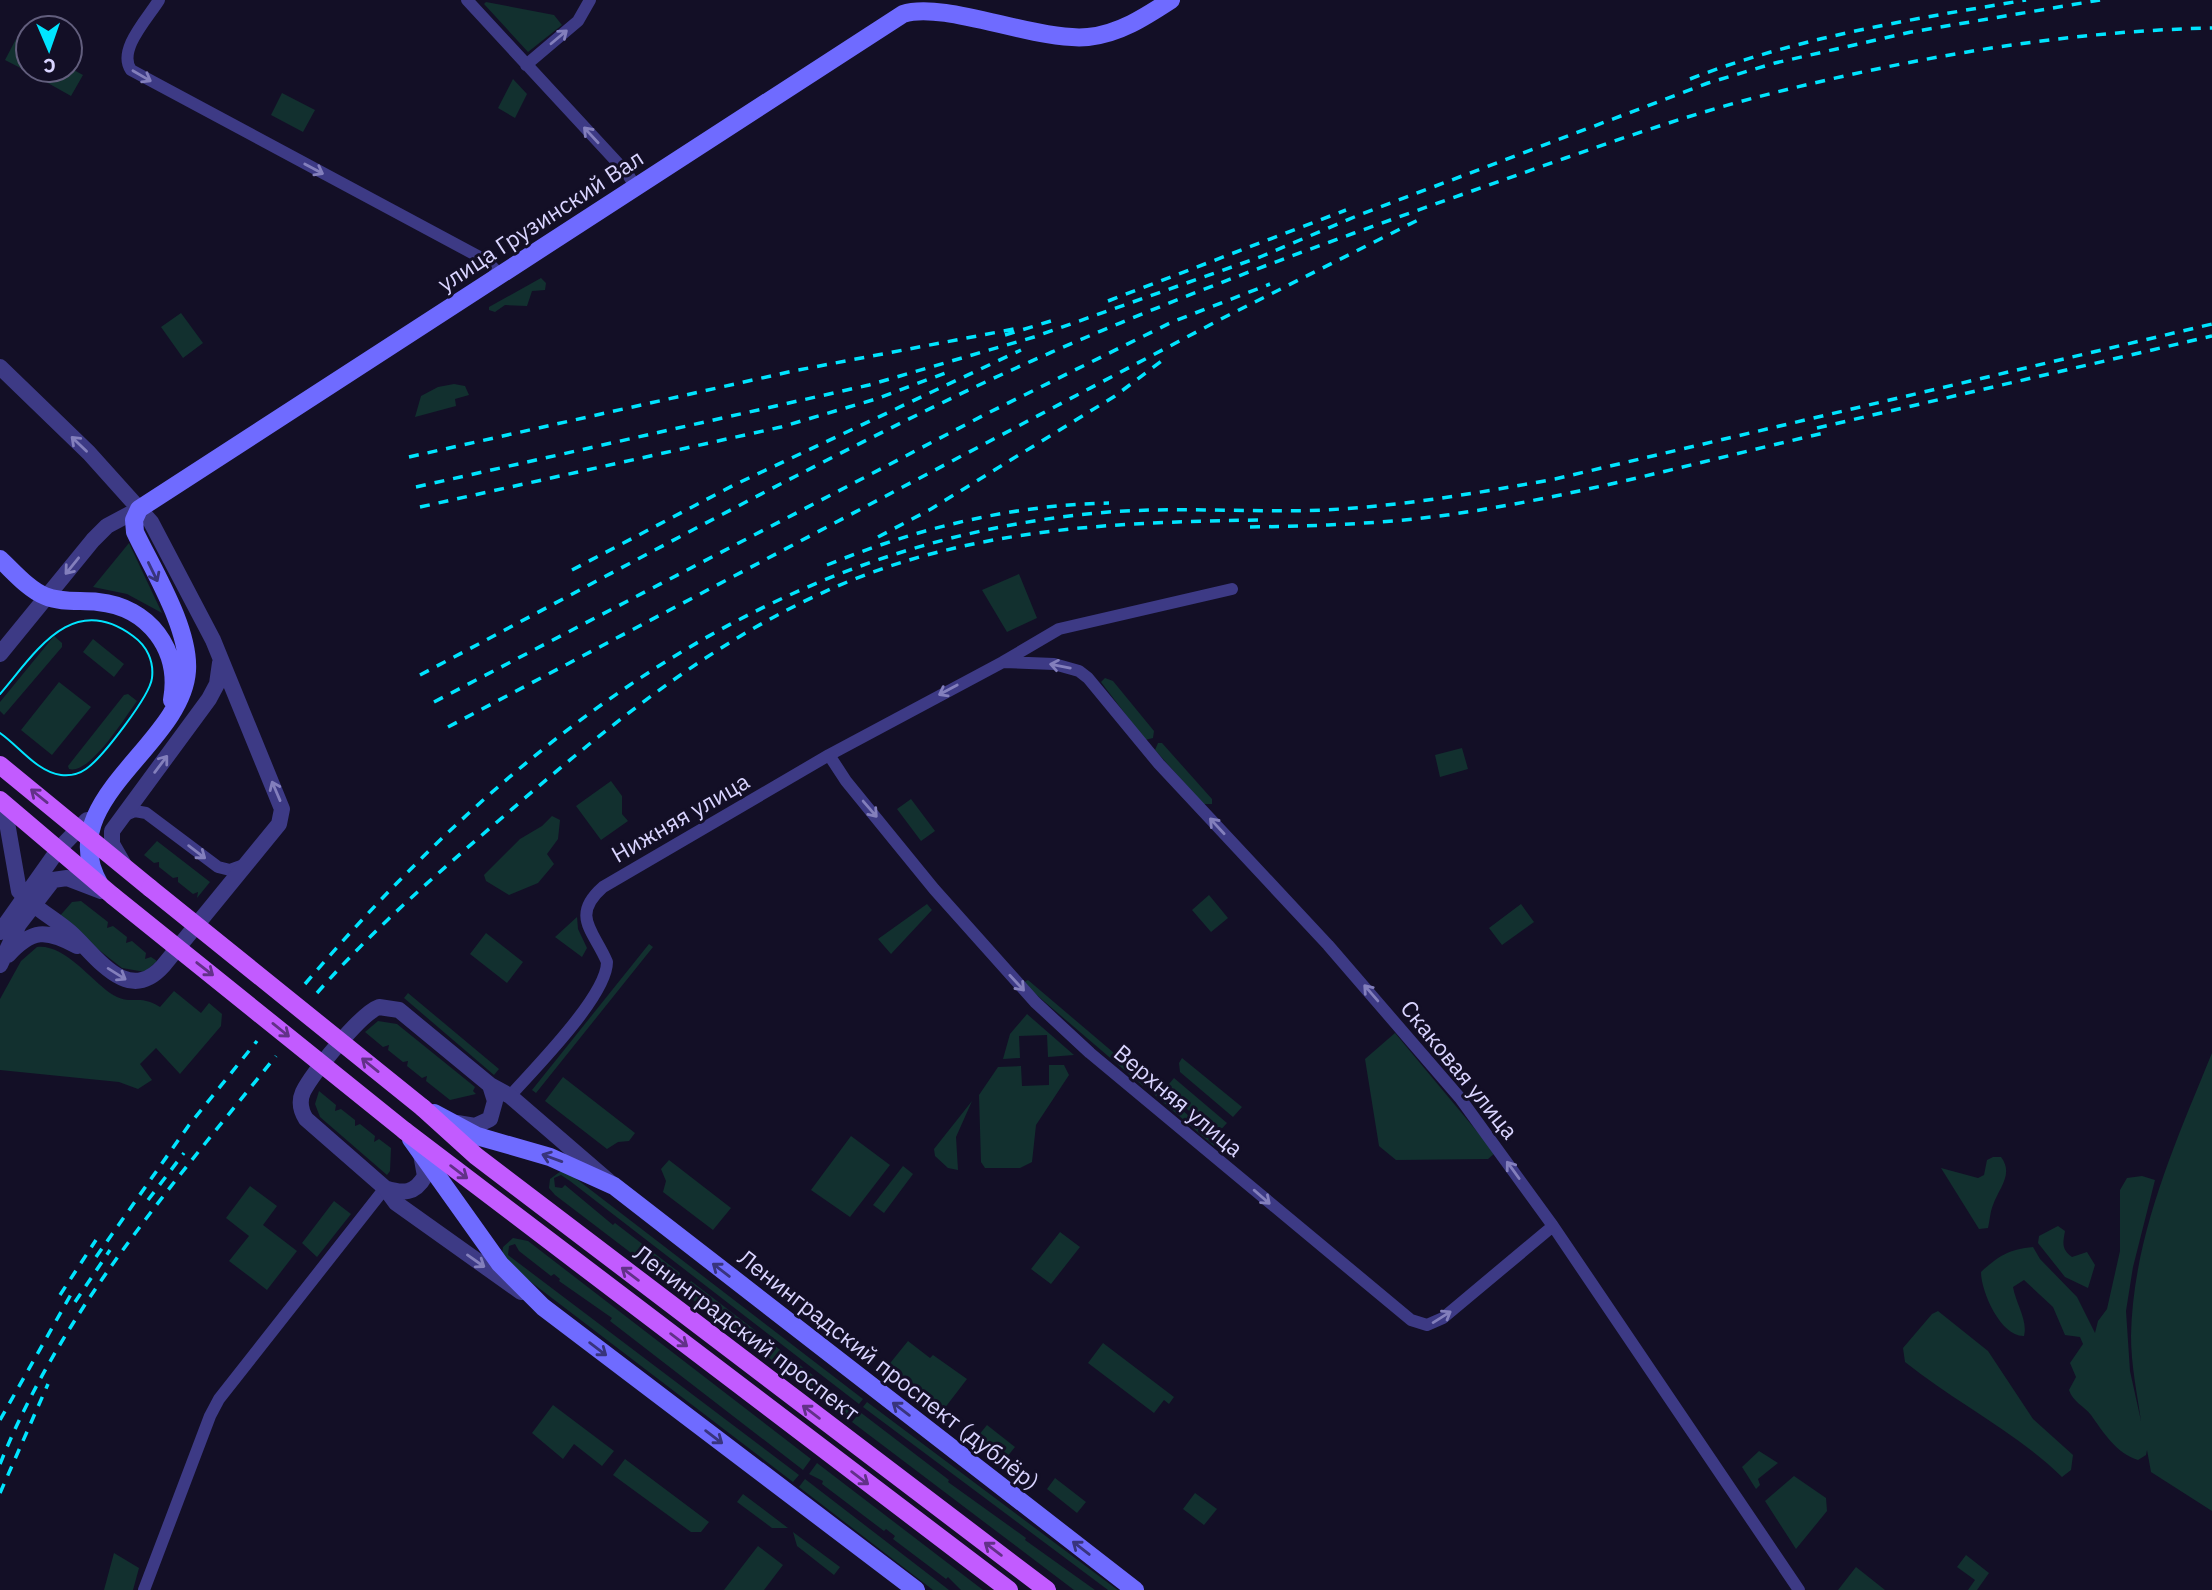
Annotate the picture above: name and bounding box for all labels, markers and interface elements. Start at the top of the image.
north arrow [14,14,84,84]
one-way arrow [550,29,568,45]
text: С [43,54,56,78]
one-way arrow [131,69,151,83]
one-way arrow [582,127,599,144]
street label: улица Грузинский Вал [431,142,649,298]
one-way arrow [303,163,324,176]
one-way arrow [71,435,88,452]
one-way arrow [64,556,79,574]
one-way arrow [147,561,161,582]
one-way arrow [1049,659,1072,672]
one-way arrow [938,684,958,698]
one-way arrow [154,755,169,774]
street label: Нижняя улица [605,765,755,869]
one-way arrow [269,781,282,802]
one-way arrow [30,788,48,804]
one-way arrow [862,800,878,818]
one-way arrow [1208,818,1225,835]
one-way arrow [188,844,206,859]
one-way arrow [195,961,214,976]
one-way arrow [107,967,127,981]
one-way arrow [1008,974,1025,991]
one-way arrow [1363,984,1379,1002]
street label: Скаковая улица [1395,993,1525,1145]
one-way arrow [271,1022,289,1038]
street label: Верхняя улица [1108,1037,1250,1163]
one-way arrow [362,1057,380,1072]
one-way arrow [542,1151,564,1163]
one-way arrow [1506,1161,1520,1180]
one-way arrow [449,1165,468,1180]
one-way arrow [1252,1189,1270,1205]
street label: Ленинградский проспект [628,1237,866,1427]
street label: Ленинградский проспект (дублёр) [732,1242,1046,1496]
one-way arrow [466,1254,485,1268]
one-way arrow [712,1262,731,1277]
one-way arrow [621,1266,640,1281]
one-way arrow [1432,1310,1451,1325]
one-way arrow [669,1333,687,1348]
one-way arrow [588,1341,607,1356]
one-way arrow [892,1402,911,1416]
one-way arrow [802,1404,821,1419]
one-way arrow [705,1430,723,1445]
one-way arrow [850,1470,869,1485]
one-way arrow [1072,1541,1090,1556]
one-way arrow [983,1542,1002,1557]

